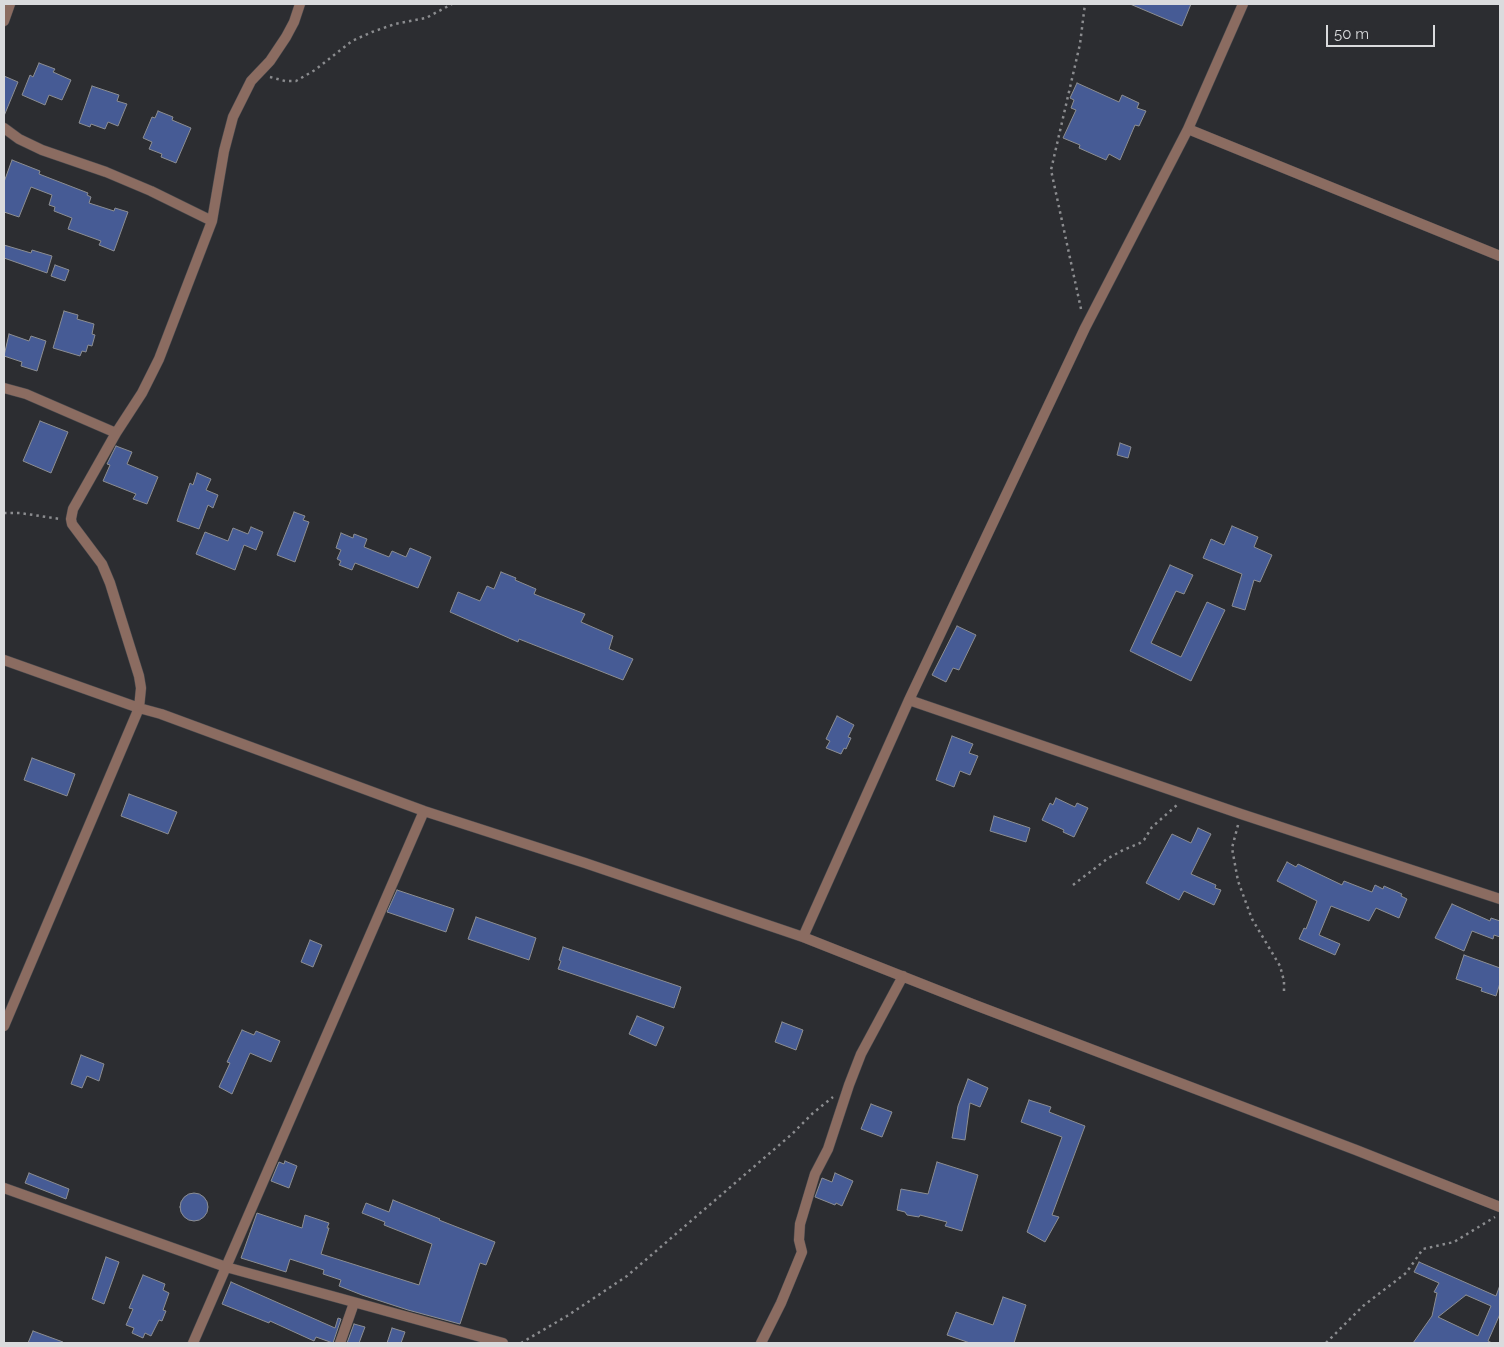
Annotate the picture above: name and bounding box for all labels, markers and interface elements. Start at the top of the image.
scale bar [1329,15,1438,47]
text: 50 m [1334,25,1369,43]

